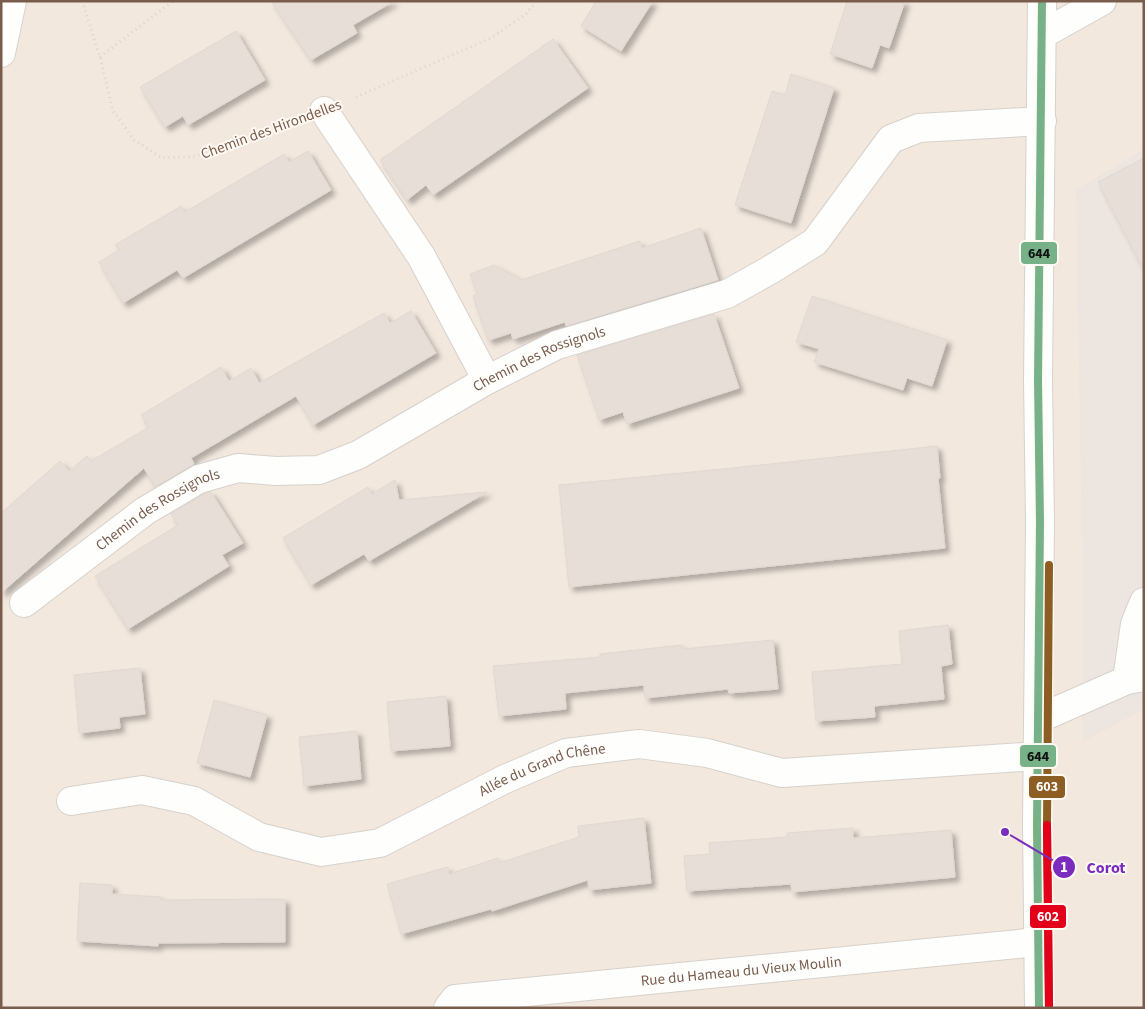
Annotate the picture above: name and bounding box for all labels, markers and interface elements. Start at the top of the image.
street label: Chemin des Hirondelles [198,94,345,165]
line badge: 644 [1020,241,1058,265]
text: 644 [1028,244,1051,264]
street label: Chemin des Rossignols [469,321,608,397]
street label: Chemin des Rossignols [91,464,222,556]
street label: Allée du Grand Chêne [475,738,607,802]
line badge: 644 [1019,744,1057,768]
text: 644 [1027,747,1050,767]
line badge: 603 [1028,775,1066,799]
text: 603 [1036,777,1058,797]
callout: Corot [1051,852,1135,883]
text: 1 [1060,857,1068,878]
text: Corot [1087,857,1126,879]
line badge: 602 [1029,904,1067,929]
text: 602 [1037,907,1059,927]
street label: Rue du Hameau du Vieux Moulin [640,951,843,992]

